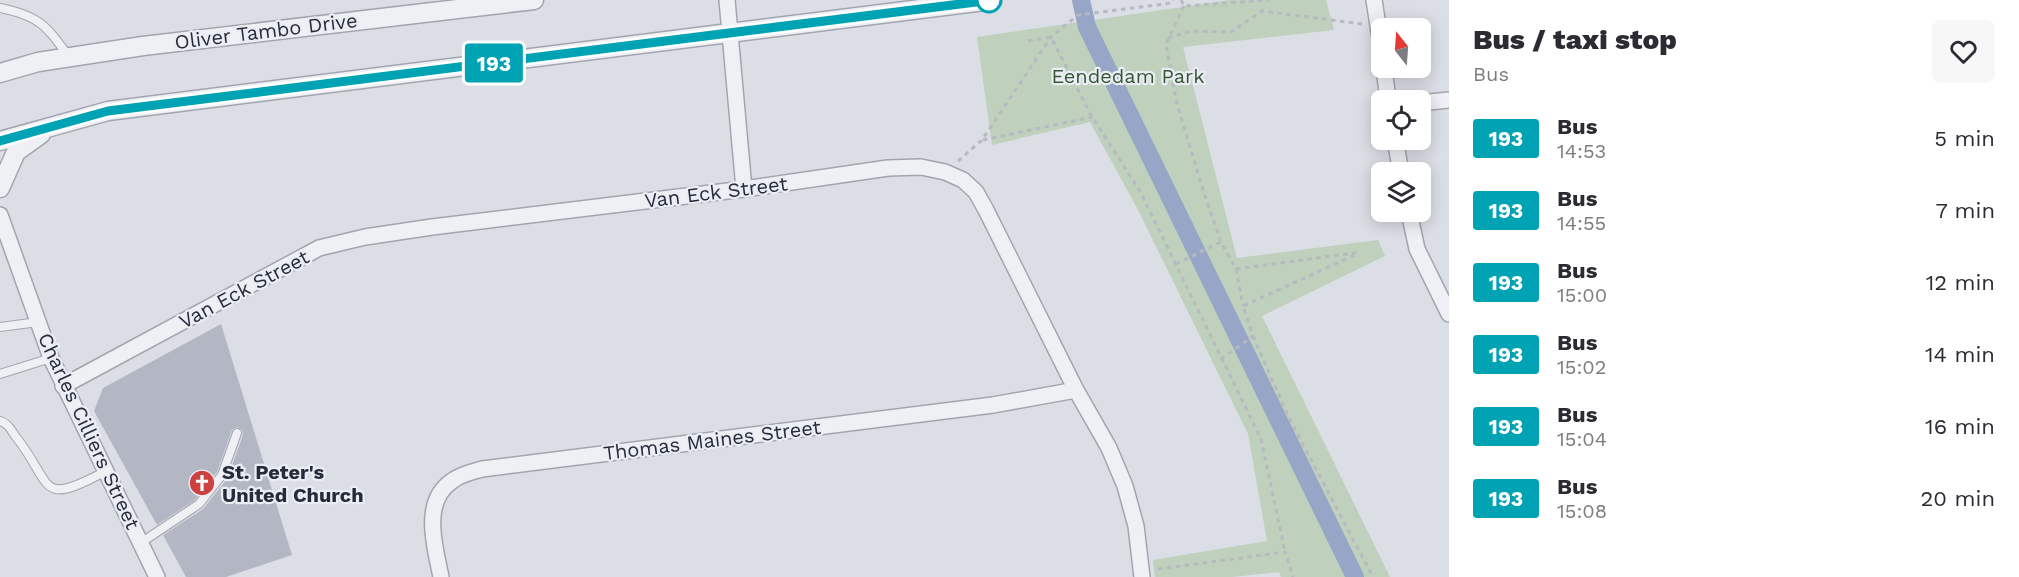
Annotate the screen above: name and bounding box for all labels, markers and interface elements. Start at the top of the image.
unlabelled marker [976,0,1002,13]
street label: Oliver Tambo Drive [173,8,359,54]
north arrow [1371,18,1431,78]
map controls [1371,18,1431,222]
button: heart [1932,20,1995,83]
text: Bus / taxi stop [1473,23,1677,56]
line badge: 193 [460,44,528,82]
text: 193 [477,51,511,76]
text: Bus [1473,62,1509,86]
park label: Eendedam Park [1051,64,1205,88]
button: locate [1371,90,1431,150]
text: Bus [1557,114,1597,139]
text: 193 [1489,126,1523,151]
text: 5 min [1934,126,1995,151]
text: 14:53 [1557,139,1606,163]
button: layers [1371,162,1431,222]
street label: Van Eck Street [643,171,789,213]
text: Bus [1557,186,1597,211]
text: 193 [1489,198,1523,223]
text: 7 min [1935,198,1995,223]
text: 14:55 [1557,211,1606,235]
street label: Van Eck Street [175,244,314,333]
text: Bus [1557,258,1597,283]
text: 193 [1489,270,1523,295]
text: 12 min [1926,270,1995,295]
text: 15:00 [1557,283,1607,307]
street label: Charles Cilliers Street [33,329,145,534]
text: Bus [1557,330,1597,355]
text: 193 [1489,342,1523,367]
text: 14 min [1925,342,1995,367]
text: 15:02 [1557,355,1606,379]
text: Bus [1557,402,1597,427]
text: 193 [1489,414,1523,439]
text: 16 min [1925,414,1995,439]
street label: Thomas Maines Street [602,415,823,465]
text: 15:04 [1557,427,1607,451]
place label: St. Peter's United Church [222,460,364,507]
church icon: St. Peter's United Church [187,468,217,498]
text: Bus [1557,474,1597,499]
text: 193 [1489,486,1523,511]
text: 20 min [1921,486,1995,511]
text: 15:08 [1557,499,1607,523]

